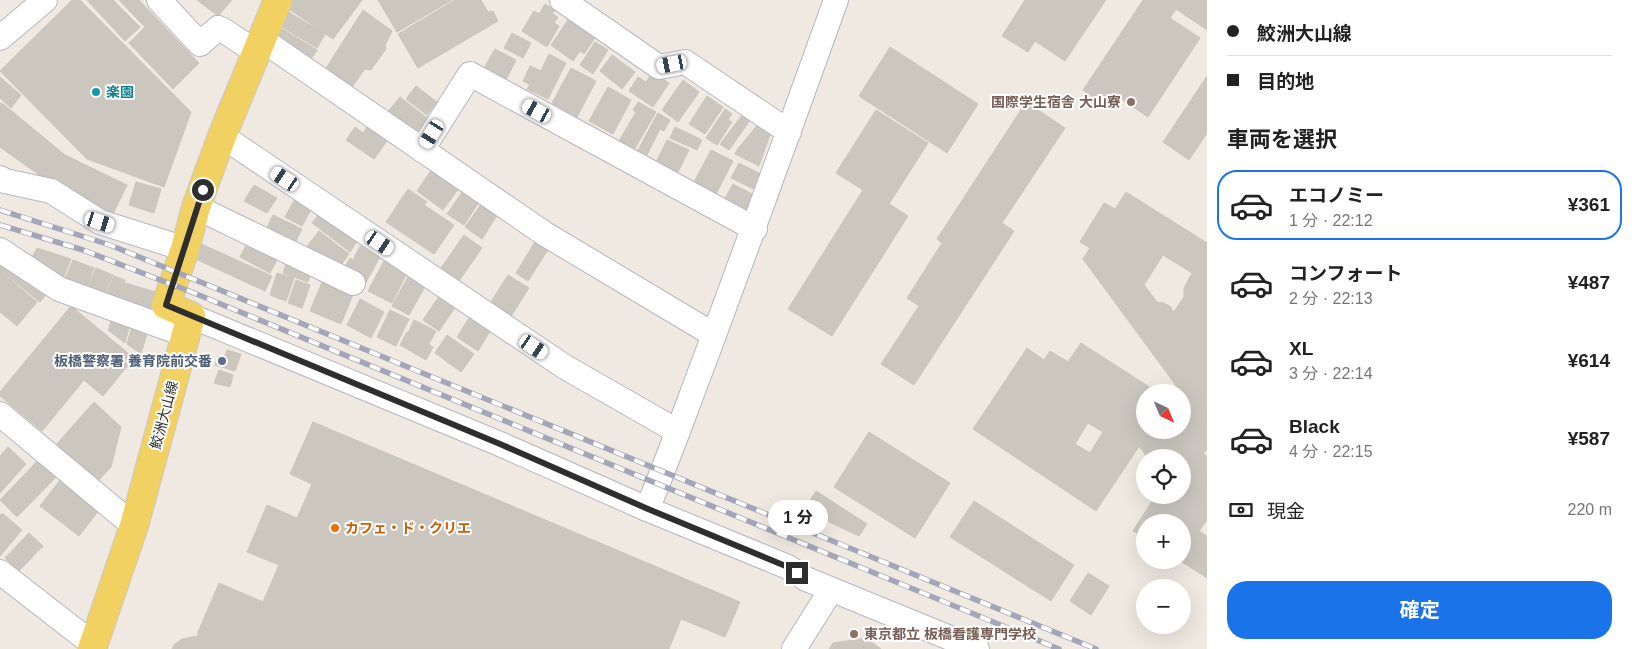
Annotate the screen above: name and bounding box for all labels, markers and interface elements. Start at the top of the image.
text: 鮫洲大山線 [1257,23,1352,44]
car [655,54,688,74]
text: 目的地 [1257,71,1314,92]
place label: 楽園 [106,84,134,100]
marker: 楽園 [90,86,102,98]
place label: 国際学生宿舎 大山寮 [991,94,1121,110]
marker: 国際学生宿舎 大山寮 [1125,96,1137,108]
car [520,97,553,125]
car [417,117,446,151]
text: 車両を選択 [1227,127,1337,152]
car [268,164,301,194]
route start [192,179,214,201]
icon: car [1229,183,1274,228]
text: エコノミー [1289,185,1384,206]
text: ¥361 [1568,194,1610,215]
car [83,210,116,234]
text: 1 分 · 22:12 [1289,212,1373,229]
car [363,228,396,258]
icon: car [1229,261,1274,306]
text: コンフォート [1289,263,1402,284]
text: ¥487 [1568,272,1610,293]
text: 2 分 · 22:13 [1289,290,1373,307]
car [517,332,550,362]
text: XL [1289,338,1313,359]
icon: car [1229,339,1274,384]
text: ¥614 [1568,350,1610,371]
place label: 板橋警察署 養育院前交番 [54,353,212,369]
marker: 板橋警察署 養育院前交番 [216,355,228,367]
text: 3 分 · 22:14 [1289,365,1373,382]
street label: 鮫洲大山線 [147,379,181,451]
north arrow [1136,384,1191,439]
map controls [1136,384,1191,634]
text: Black [1289,416,1340,437]
icon: car [1229,417,1274,462]
text: ¥587 [1568,428,1610,449]
text: 4 分 · 22:15 [1289,443,1373,460]
button: locate [1136,449,1191,504]
icon: cash [1227,496,1255,524]
callout: 1 分 [767,500,827,536]
text: 現金 [1267,501,1305,522]
text: 220 m [1568,501,1612,518]
text: 1 分 [783,509,813,526]
button: + [1136,514,1191,569]
place label: カフェ・ド・クリエ [345,520,471,536]
marker: カフェ・ド・クリエ [329,522,341,534]
route end [786,562,808,584]
button: − [1136,579,1191,634]
button: 確定 [1227,581,1612,639]
place label: 東京都立 板橋看護専門学校 [864,626,1036,642]
marker: 東京都立 板橋看護専門学校 [848,628,860,640]

